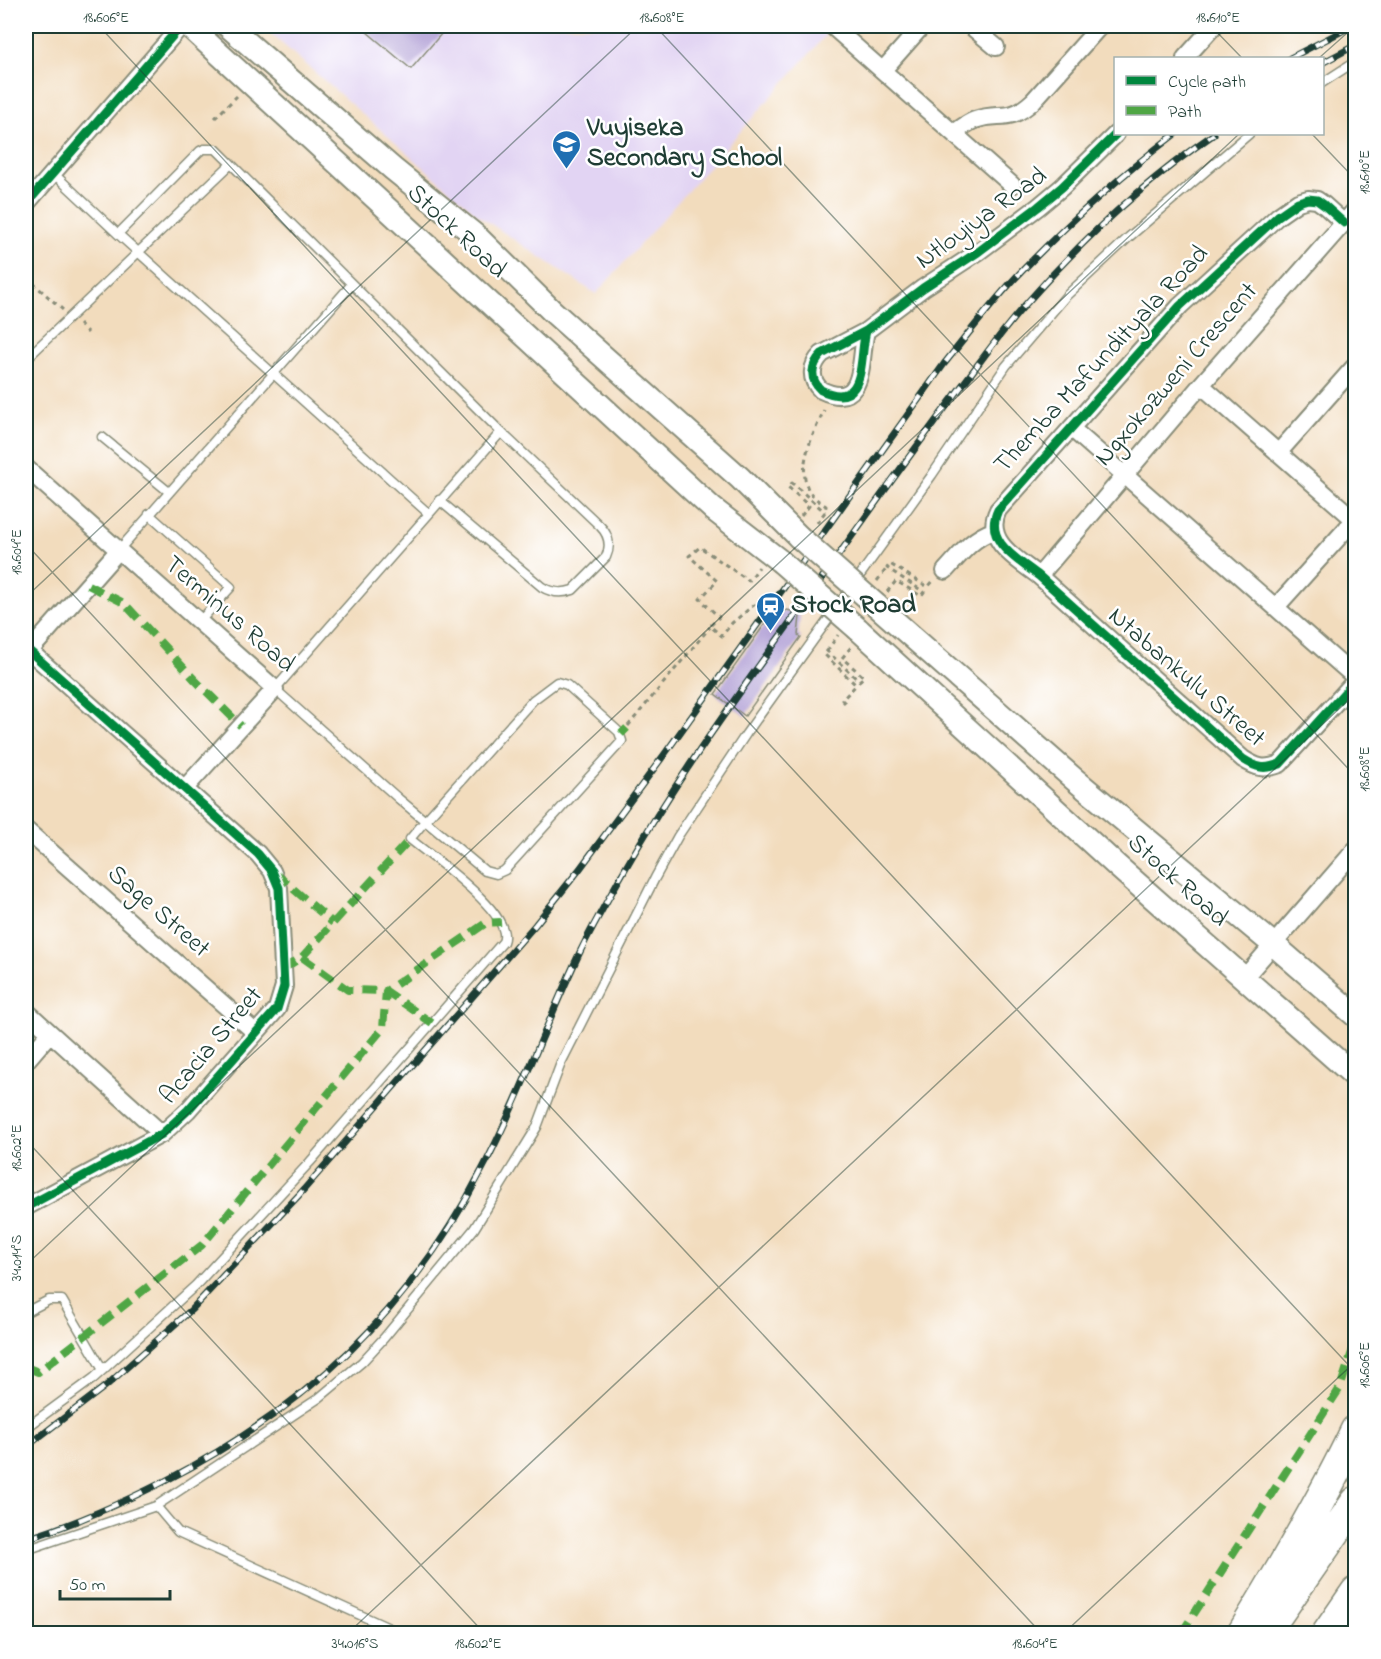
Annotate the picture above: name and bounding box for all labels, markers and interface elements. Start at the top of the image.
text: 18.606°E [83,7,129,29]
text: 18.608°E [639,7,685,29]
text: 18.610°E [1196,7,1240,29]
legend [1114,57,1324,135]
text: Cycle path [1168,70,1246,96]
text: Path [1168,100,1202,126]
place label: Vuyiseka Secondary School [586,110,782,178]
school or university icon: Vuyiseka Secondary School [550,128,582,170]
text: 18.610°E [1354,150,1376,194]
street label: Ntloyiya Road [908,158,1056,280]
street label: Stock Road [397,176,515,289]
street label: Themba Mafundityala Road [986,237,1219,483]
street label: Ngxokozweni Crescent [1086,274,1268,476]
text: 18.604°E [6,529,28,575]
street label: Terminus Road [155,547,303,683]
place label: Stock Road [791,587,916,625]
station icon: Stock Road [754,590,786,632]
street label: Ntabankulu Street [1099,599,1273,758]
text: 18.608°E [1354,746,1376,792]
street label: Stock Road [1118,825,1236,937]
street label: Sage Street [98,856,218,968]
street label: Acacia Street [151,978,273,1113]
text: 18.602°E [6,1124,28,1172]
text: 34.014°S [6,1234,28,1281]
text: 18.606°E [1354,1342,1376,1388]
scale bar [60,1563,170,1601]
text: 50 m [69,1573,106,1599]
text: 34.016°S [332,1633,379,1655]
text: 18.602°E [454,1633,502,1655]
text: 18.604°E [1012,1633,1058,1655]

